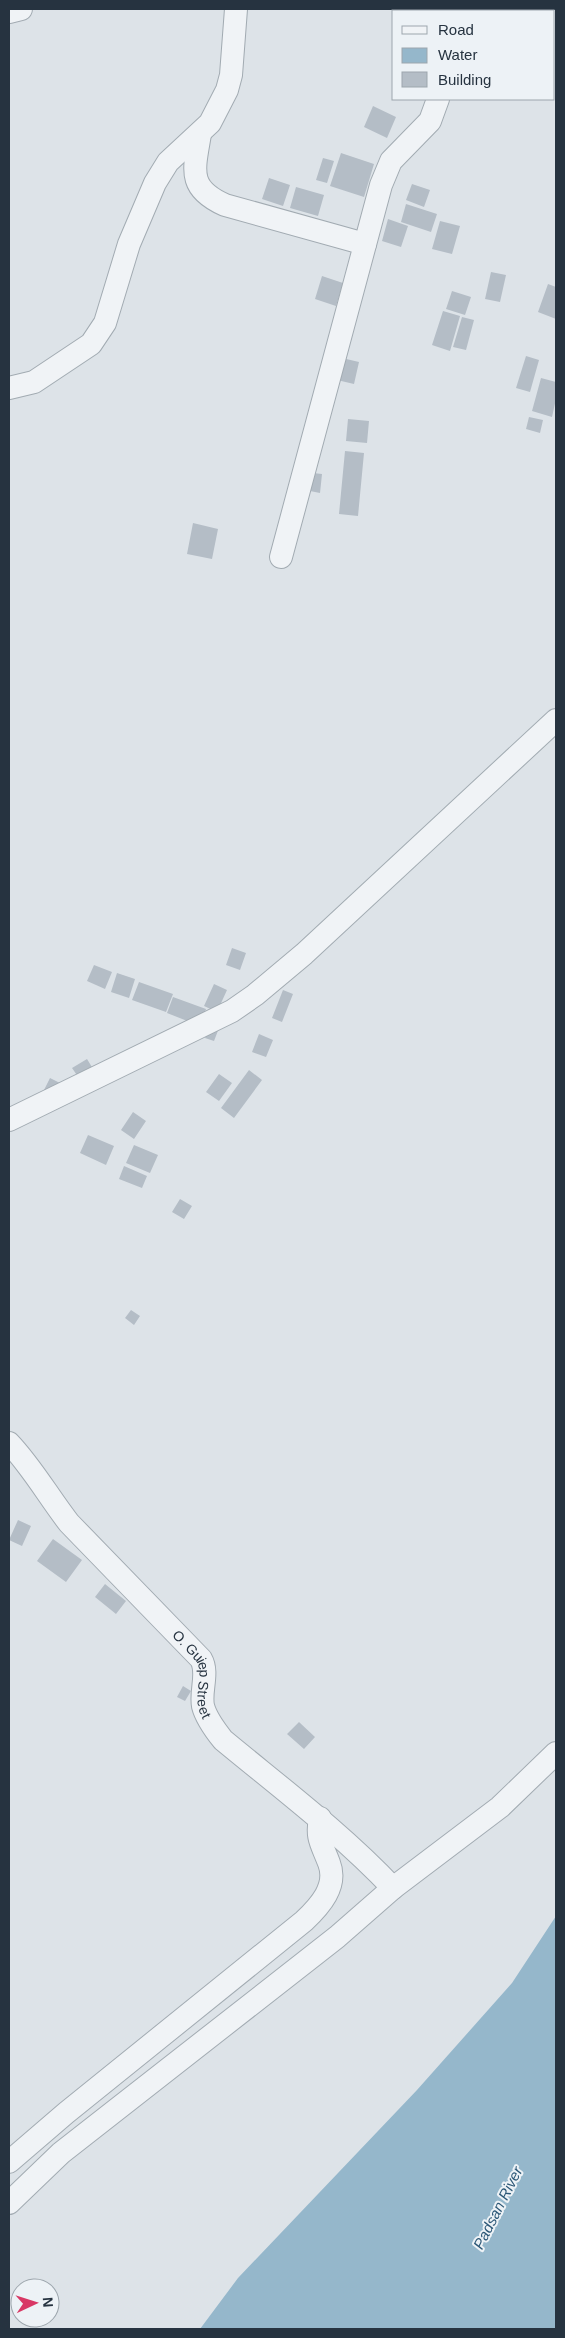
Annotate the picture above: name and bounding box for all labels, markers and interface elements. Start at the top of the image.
legend [392,10,555,100]
text: Road [438,21,474,38]
text: Water [438,46,477,63]
text: Building [438,71,491,88]
street label: O. Guiep Street [169,1627,215,1721]
water label: Padsan River [470,2163,526,2252]
north arrow [10,2278,60,2328]
text: N [40,2296,56,2308]

